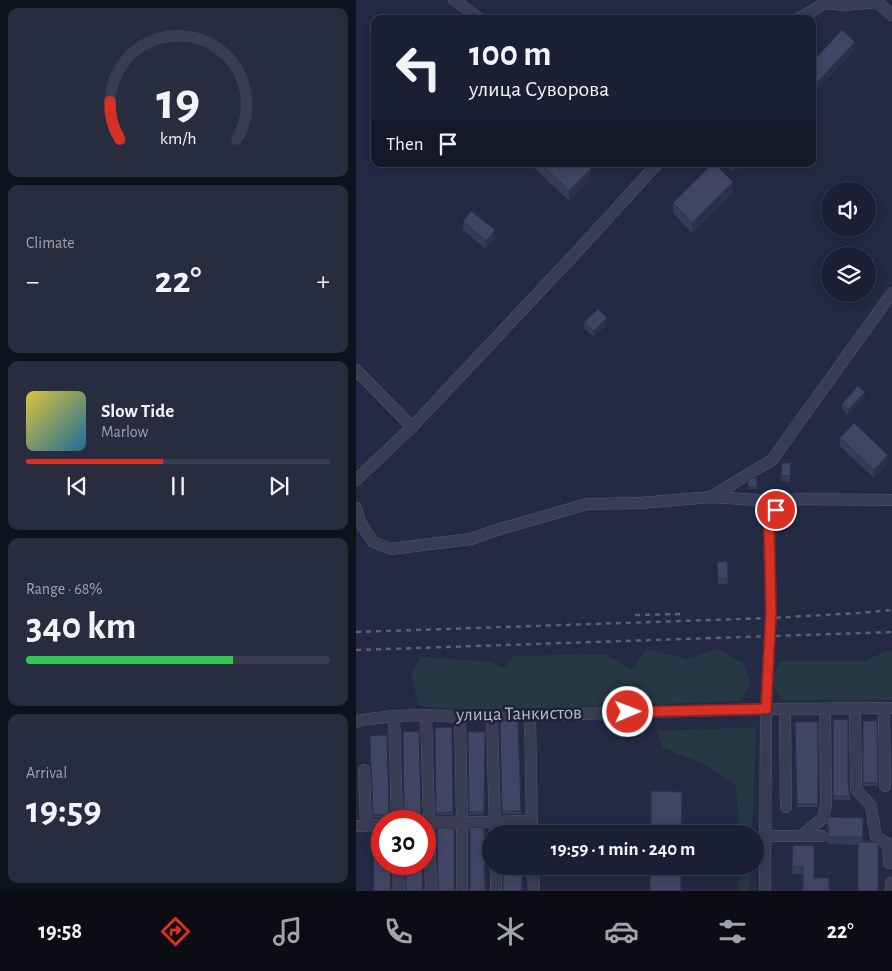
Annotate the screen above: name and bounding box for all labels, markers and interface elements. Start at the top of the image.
icon: left [386,35,451,100]
text: 100 m [469,37,552,72]
text: 19 [156,76,200,128]
text: улица Суворова [469,78,609,100]
text: km/h [160,130,196,148]
icon: arrive [434,130,462,158]
text: Then [386,135,424,154]
map controls [821,182,876,302]
button: sound [821,182,876,237]
text: Climate [26,235,75,251]
button: layers [821,247,876,302]
text: 22° [155,262,201,300]
text: − [26,268,39,296]
text: + [317,268,330,296]
text: Slow Tide [101,402,174,421]
text: Marlow [101,424,148,440]
icon: previous [63,472,91,500]
icon: pause [164,472,192,500]
icon: next [265,472,293,500]
pin [755,489,797,531]
icon: arrive [762,496,790,524]
text: Range · 68% [26,581,102,597]
text: 340 km [26,608,137,646]
position arrow [601,685,653,737]
street label: улица Танкистов [455,703,582,725]
text: Arrival [26,765,67,781]
text: 19:59 [26,792,102,830]
speed limit sign: 30 [371,810,436,875]
text: 19:59 · 1 min · 240 m [551,840,695,859]
icon: directions [158,914,193,949]
icon: music [270,914,305,949]
icon: phone [381,914,416,949]
icon: climate [493,914,528,949]
icon: car [604,914,639,949]
icon: filters [715,914,750,949]
text: 19:58 [38,920,82,942]
text: 22° [827,920,854,942]

